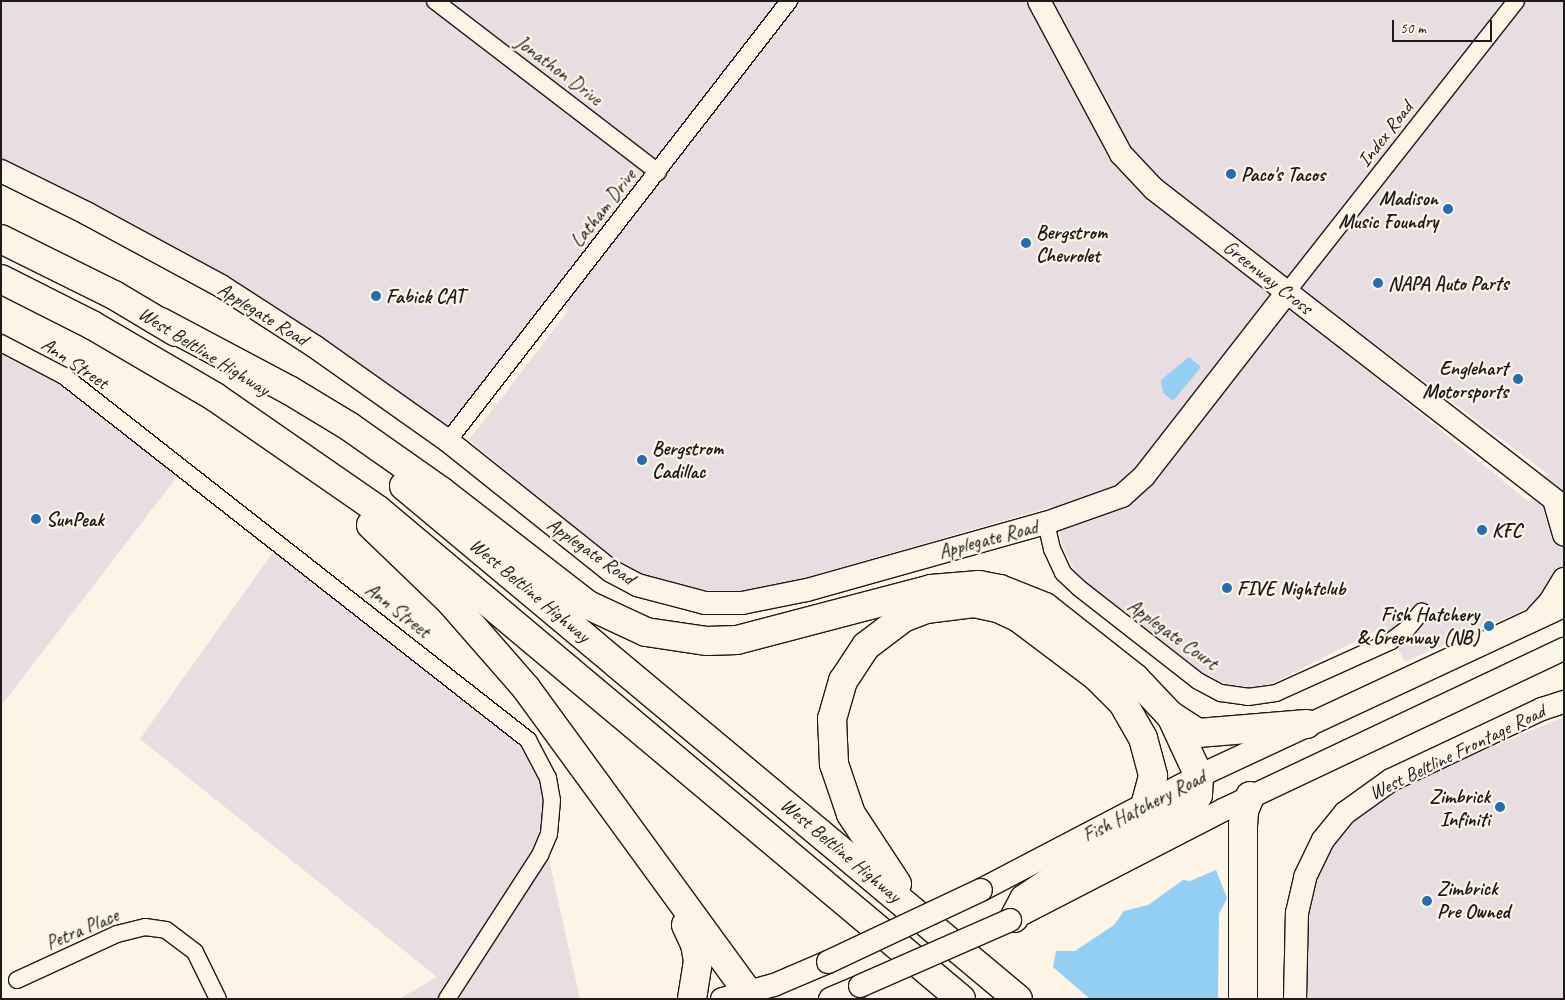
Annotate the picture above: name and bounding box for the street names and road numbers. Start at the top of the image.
street label: Jonathon Drive [511,30,607,110]
street label: Index Road [1352,97,1418,171]
street label: Latham Drive [565,164,641,252]
street label: Greenway Cross [1219,235,1317,319]
street label: Applegate Road [214,277,312,351]
street label: West Beltline Highway [134,301,274,401]
street label: Ann Street [37,332,113,394]
street label: Applegate Road [543,512,639,590]
street label: Applegate Road [936,514,1040,564]
street label: West Beltline Highway [465,532,595,648]
street label: Ann Street [361,577,435,643]
street label: Applegate Court [1123,593,1223,675]
street label: West Beltline Frontage Road [1365,699,1549,805]
street label: Fish Hatchery Road [1078,765,1210,847]
street label: West Beltline Highway [776,792,906,908]
street label: Petra Place [42,903,122,955]

